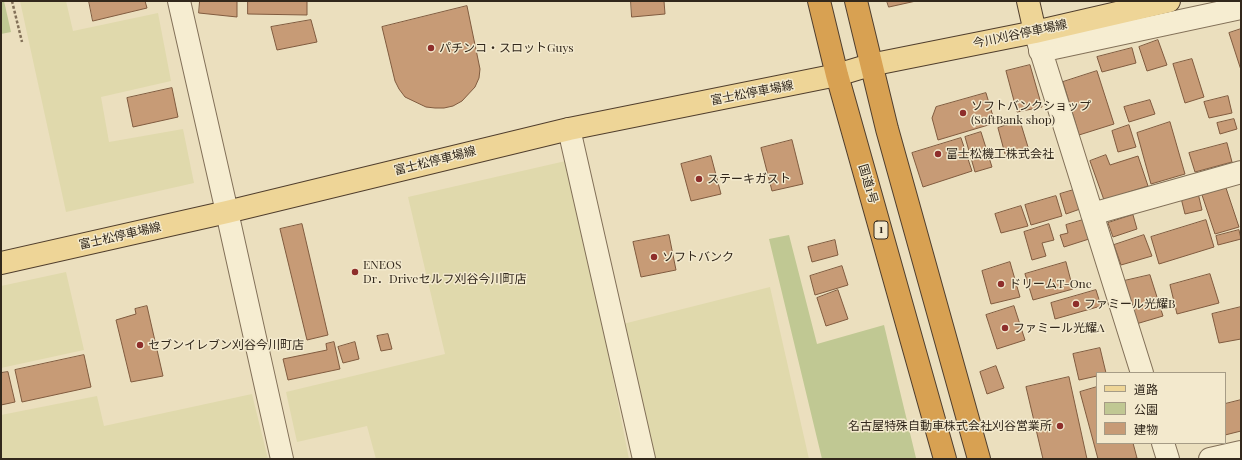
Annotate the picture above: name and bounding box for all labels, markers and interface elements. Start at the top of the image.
street label: 今川刈谷停車場線 [972,17,1068,51]
place label: パチンコ・スロットGuys [439,41,574,55]
marker: パチンコ・スロットGuys [426,43,436,53]
street label: 富士松停車場線 [709,78,795,108]
place label: ソフトバンクショップ (SoftBank shop) [971,99,1091,127]
marker: ソフトバンクショップ (SoftBank shop) [958,108,968,118]
street label: 富士松停車場線 [393,144,477,178]
place label: 富士松機工株式会社 [946,147,1054,161]
marker: 富士松機工株式会社 [933,149,943,159]
street label: 国道1号 [856,163,880,205]
place label: ステーキガスト [707,172,791,186]
marker: ステーキガスト [694,174,704,184]
street label: 富士松停車場線 [77,220,163,252]
road number: 1 [874,221,888,239]
place label: ソフトバンク [662,250,734,264]
marker: ソフトバンク [649,252,659,262]
place label: ENEOS Dr．Driveセルフ刈谷今川町店 [363,258,526,286]
marker: ENEOS Dr．Driveセルフ刈谷今川町店 [350,267,360,277]
place label: ドリームT-One [1009,277,1092,291]
marker: ドリームT-One [996,279,1006,289]
place label: ファミール光耀B [1084,297,1175,311]
marker: ファミール光耀B [1071,299,1081,309]
place label: ファミール光耀A [1013,321,1105,335]
marker: ファミール光耀A [1000,323,1010,333]
place label: セブンイレブン刈谷今川町店 [148,338,304,352]
marker: セブンイレブン刈谷今川町店 [135,340,145,350]
legend [1096,372,1226,444]
text: 道路 [1134,381,1158,397]
text: 公園 [1134,401,1158,417]
place label: 名古屋特殊自動車株式会社刈谷営業所 [848,419,1052,433]
marker: 名古屋特殊自動車株式会社刈谷営業所 [1055,421,1065,431]
text: 建物 [1134,421,1158,437]

